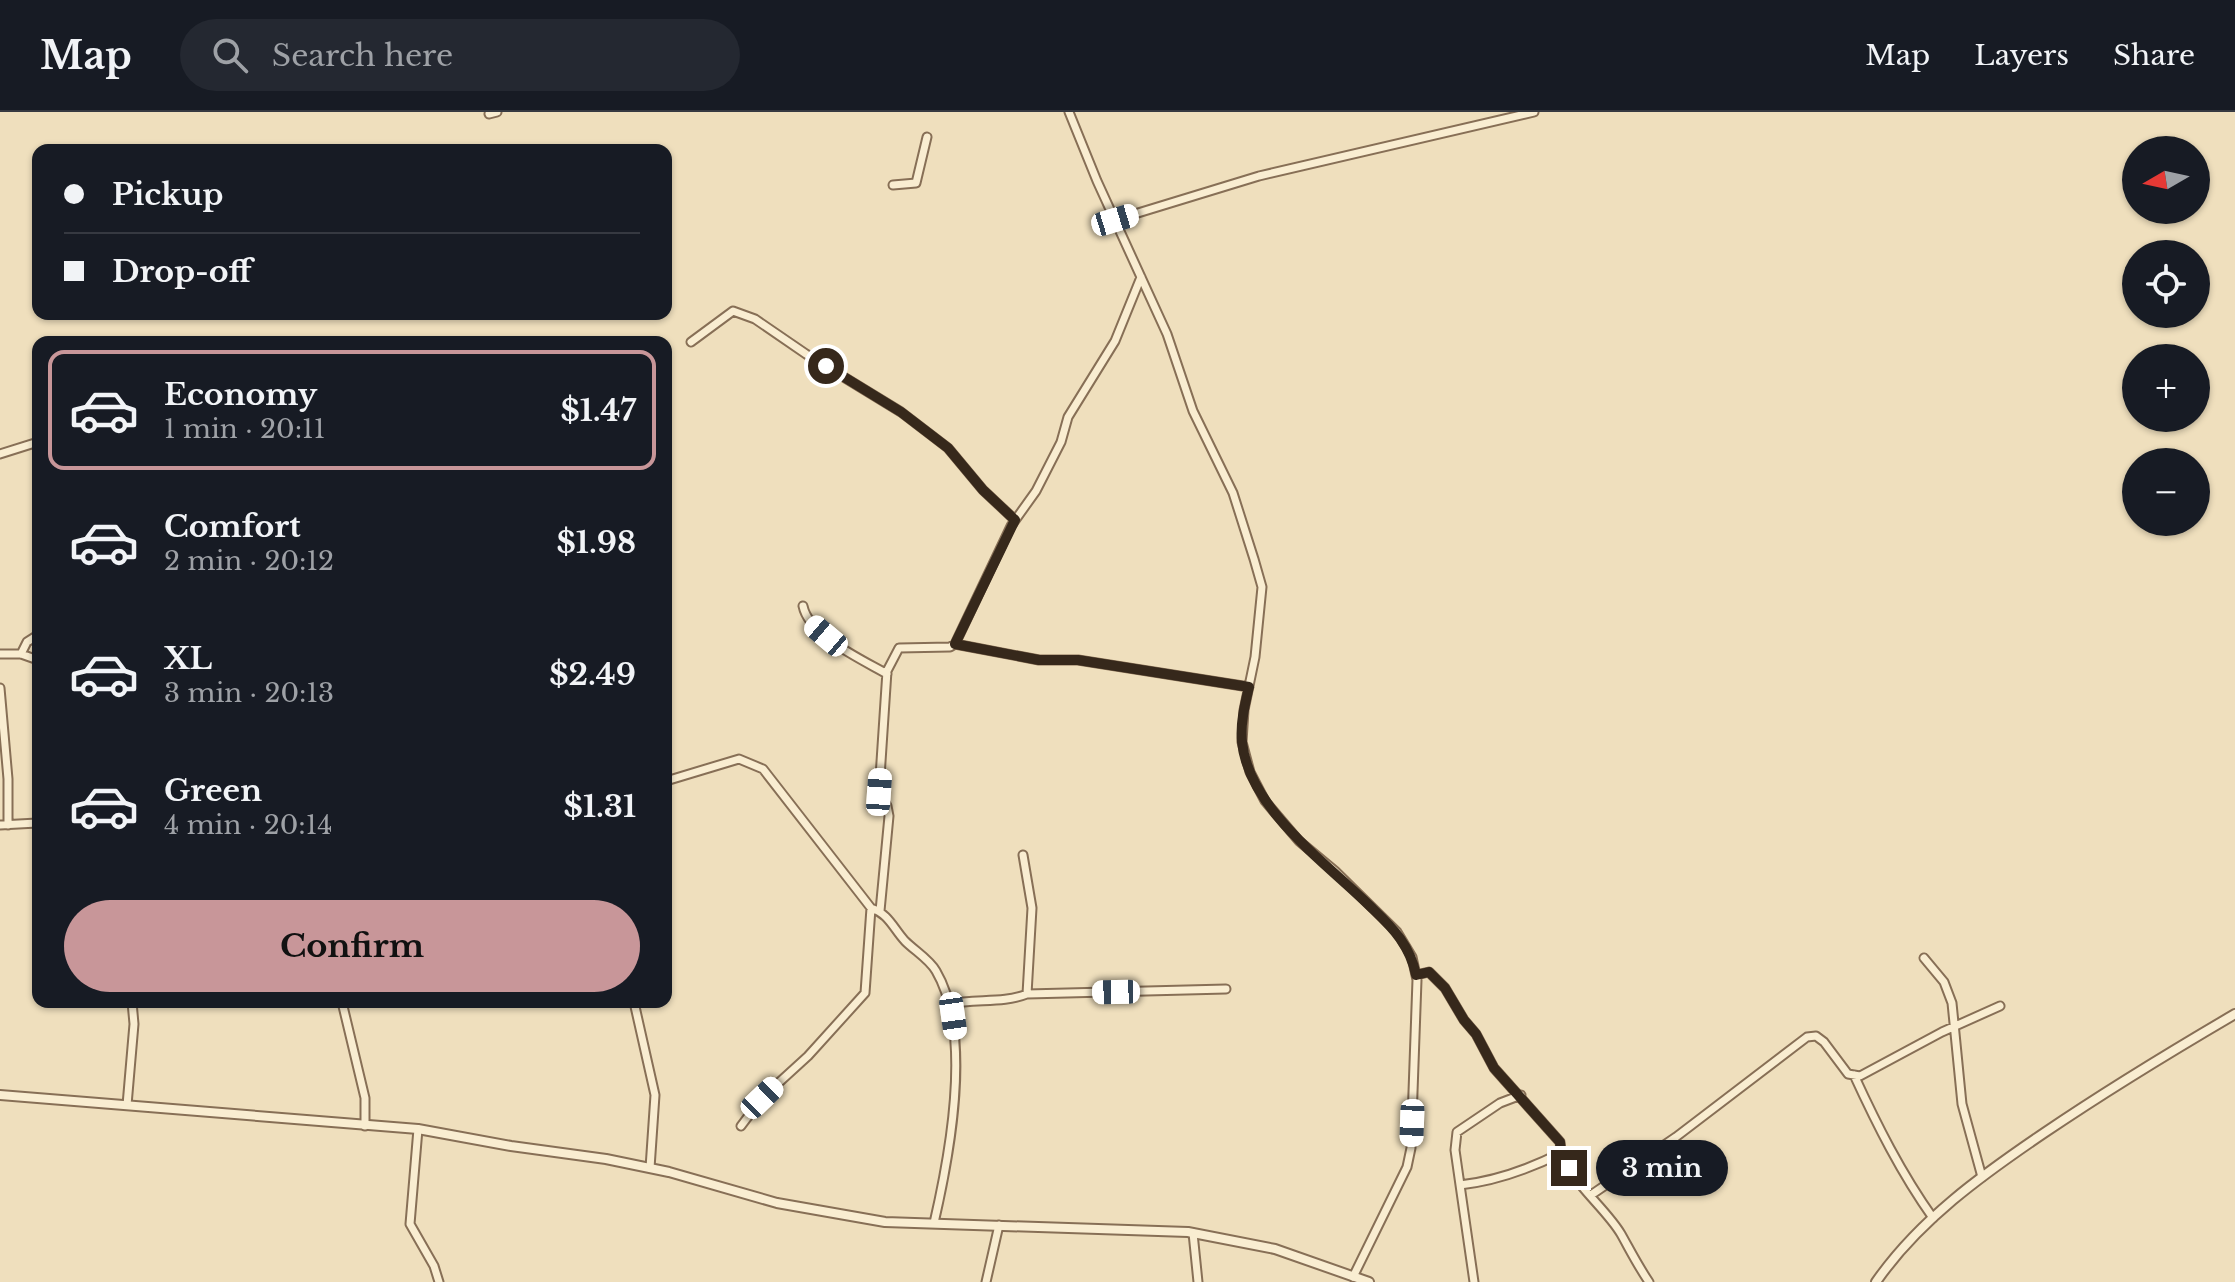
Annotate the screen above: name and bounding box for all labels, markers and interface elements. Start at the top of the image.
search box [180,19,740,91]
text: Map [40,32,132,79]
icon: search [208,33,252,77]
text: Search here [272,37,453,74]
text: Map [1865,38,1930,73]
text: Layers [1974,38,2069,73]
text: Share [2113,38,2195,73]
north arrow [2122,136,2210,224]
map controls [2122,136,2210,536]
text: Pickup [112,176,223,213]
car [1089,202,1141,238]
button: locate [2122,240,2210,328]
text: Drop-off [112,253,252,290]
button: + [2122,344,2210,432]
route start [808,348,844,384]
icon: car [68,374,140,446]
text: Economy [164,376,317,413]
text: $1.47 [560,392,636,429]
text: 1 min · 20:11 [164,413,325,445]
button: − [2122,448,2210,536]
icon: car [68,506,140,578]
text: Comfort [164,508,301,545]
text: $1.98 [557,524,636,561]
text: 2 min · 20:12 [164,545,334,577]
car [800,611,852,661]
icon: car [68,638,140,710]
text: XL [164,640,212,677]
text: $2.49 [549,656,636,693]
text: 3 min · 20:13 [164,677,334,709]
car [865,767,893,817]
icon: car [68,770,140,842]
text: Green [164,772,262,809]
text: $1.31 [564,788,636,825]
text: 4 min · 20:14 [164,809,332,841]
button: Confirm [64,900,640,992]
car [1092,980,1140,1004]
car [938,991,968,1041]
car [736,1073,788,1123]
car [1399,1099,1425,1147]
callout: 3 min [1597,1140,1729,1196]
route end [1551,1150,1587,1186]
text: 3 min [1622,1152,1702,1184]

